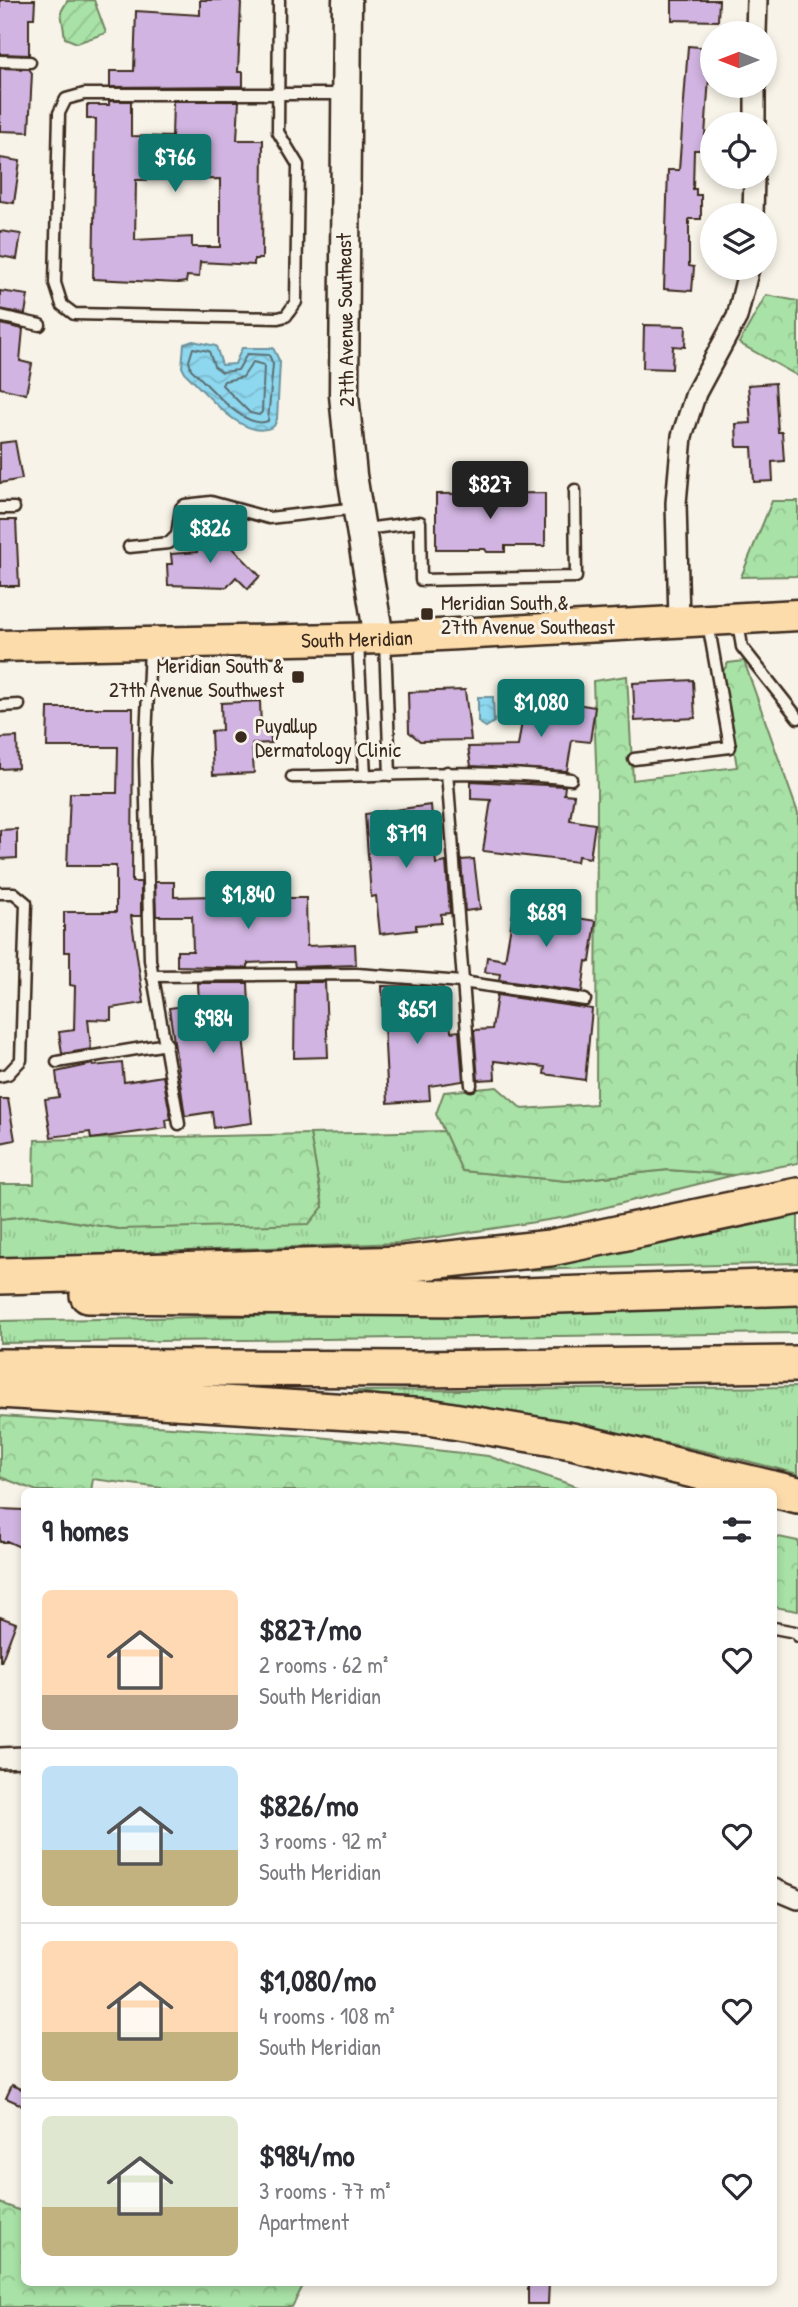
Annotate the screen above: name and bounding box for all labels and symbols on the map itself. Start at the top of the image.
north arrow [700,21,777,98]
pin: $766 [134,134,216,194]
street label: 27th Avenue Southeast [329,232,361,407]
pin: $827 [449,462,531,521]
pin: $826 [169,505,251,565]
place label: Meridian South & 27th Avenue Southeast [441,588,615,641]
marker: Meridian South & 27th Avenue Southeast [419,606,435,622]
street label: South Meridian [301,622,414,654]
place label: Meridian South & 27th Avenue Southwest [109,651,285,704]
marker: Meridian South & 27th Avenue Southwest [290,669,306,685]
pin: $1,080 [484,680,598,739]
place label: Puyallup Dermatology Clinic [255,711,402,764]
marker: Puyallup Dermatology Clinic [233,729,249,745]
pin: $719 [365,810,447,870]
pin: $1,840 [191,872,305,931]
pin: $689 [505,890,587,949]
pin: $651 [376,986,458,1046]
pin: $984 [172,996,254,1055]

